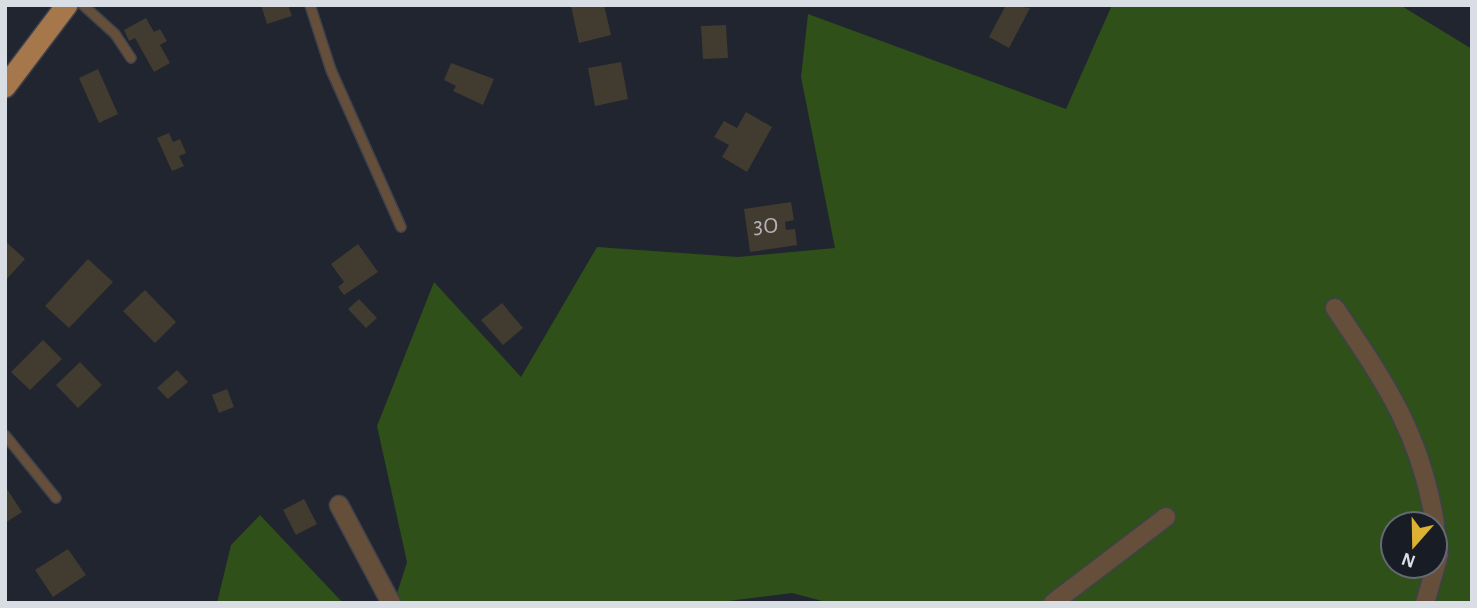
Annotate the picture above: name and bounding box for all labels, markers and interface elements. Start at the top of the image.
house number: 3О [754,215,778,238]
north arrow [1379,510,1449,580]
text: N [1399,548,1418,571]

